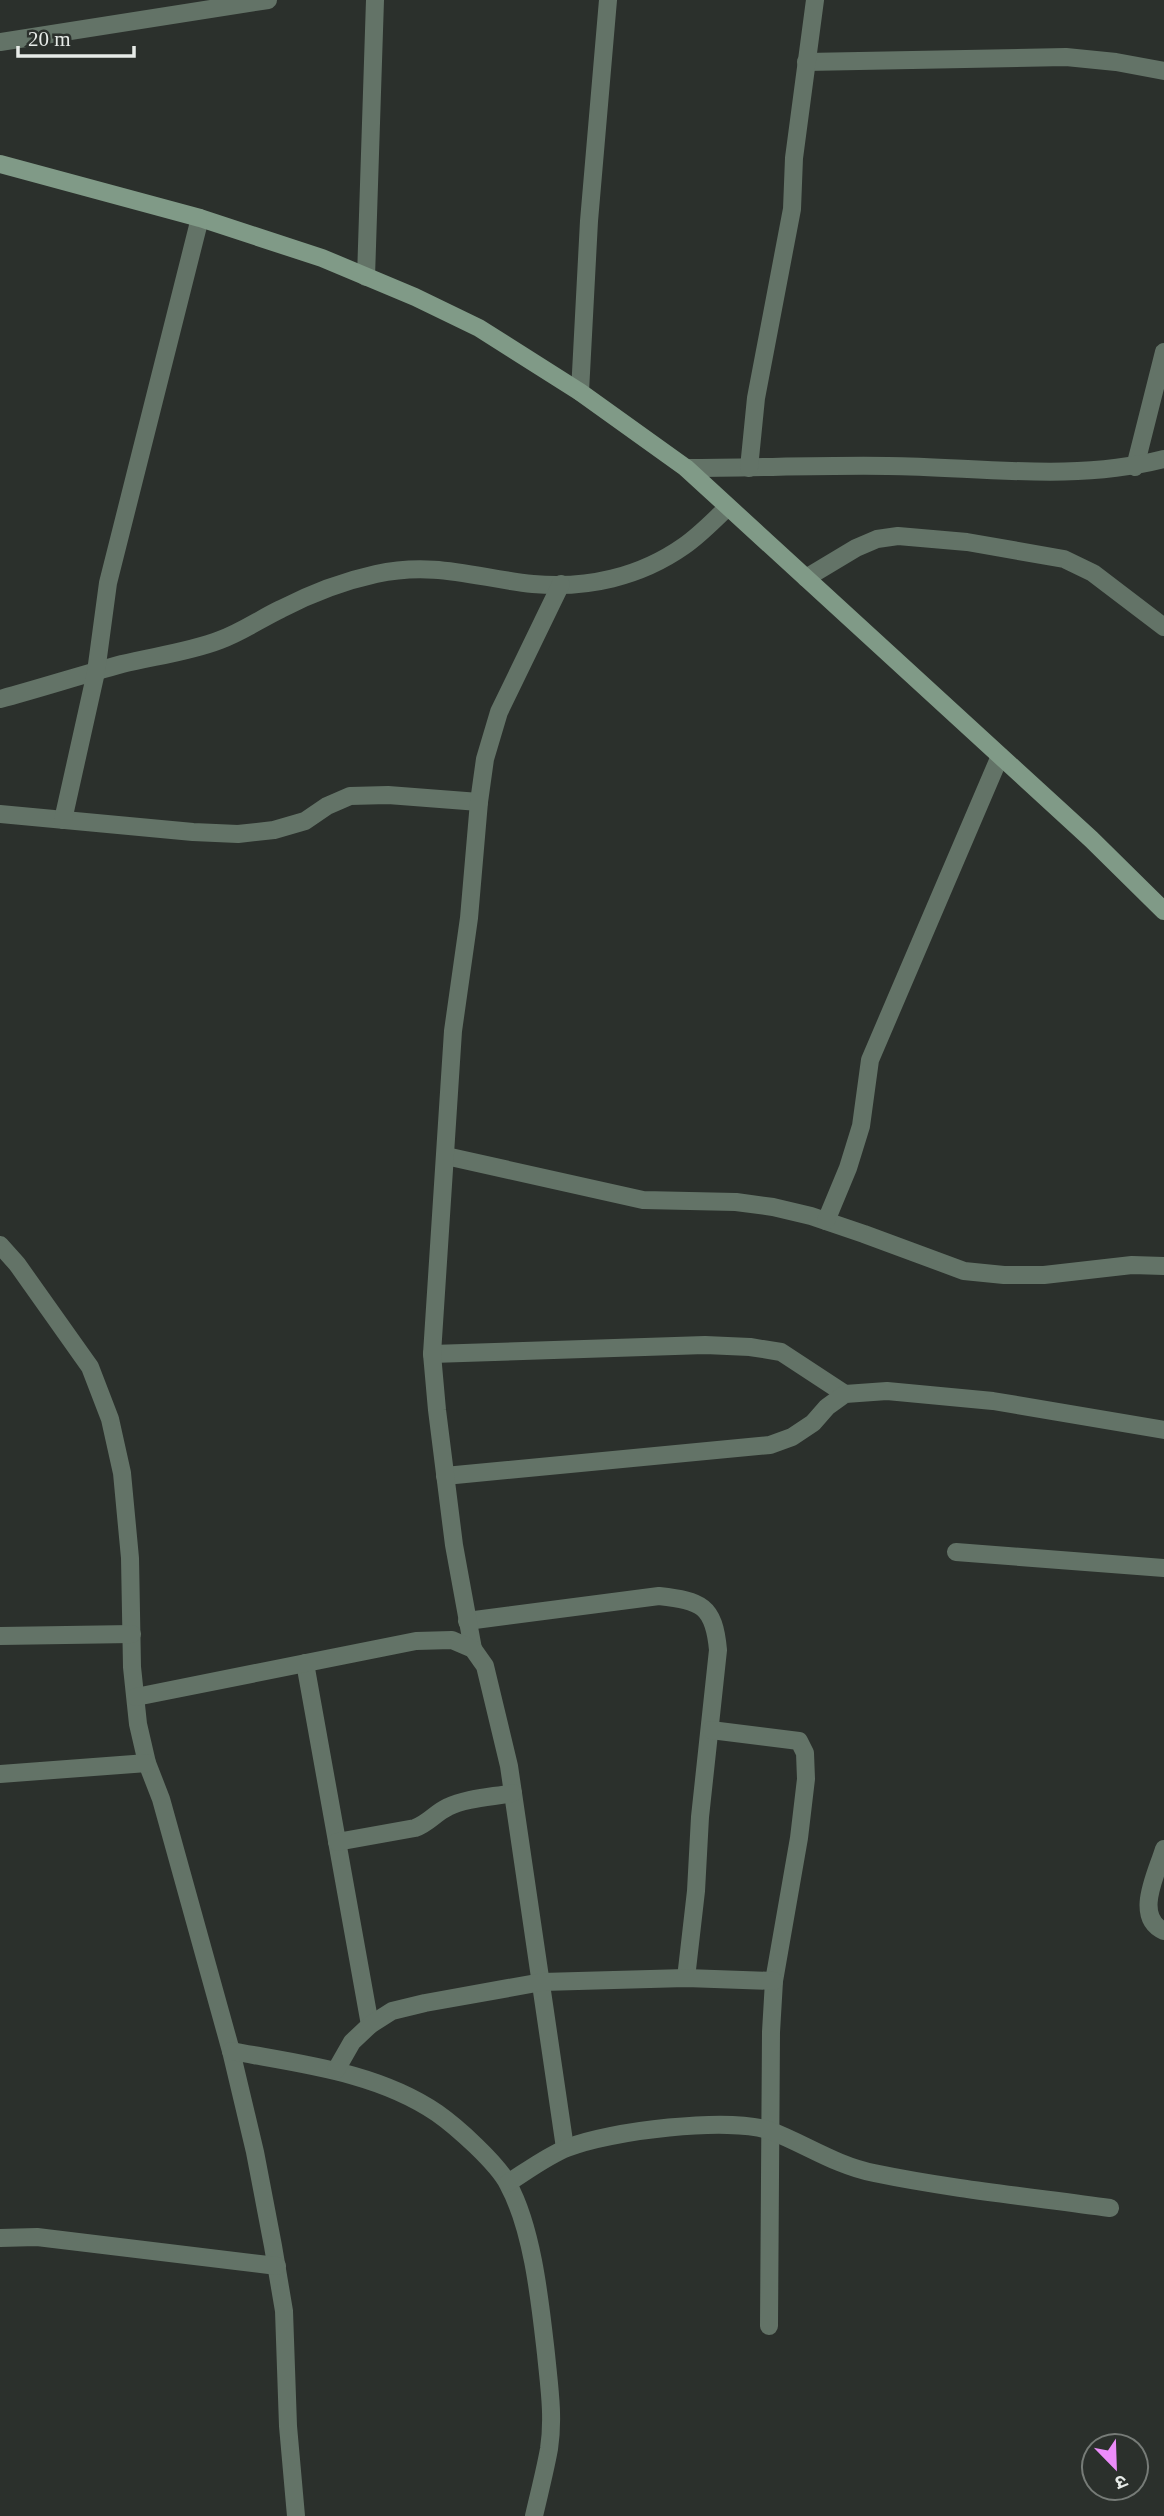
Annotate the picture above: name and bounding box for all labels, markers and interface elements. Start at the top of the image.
scale bar [18,14,133,58]
text: 20 m [28,27,71,51]
north arrow [1080,2432,1150,2502]
text: उ [1111,2470,1131,2494]

